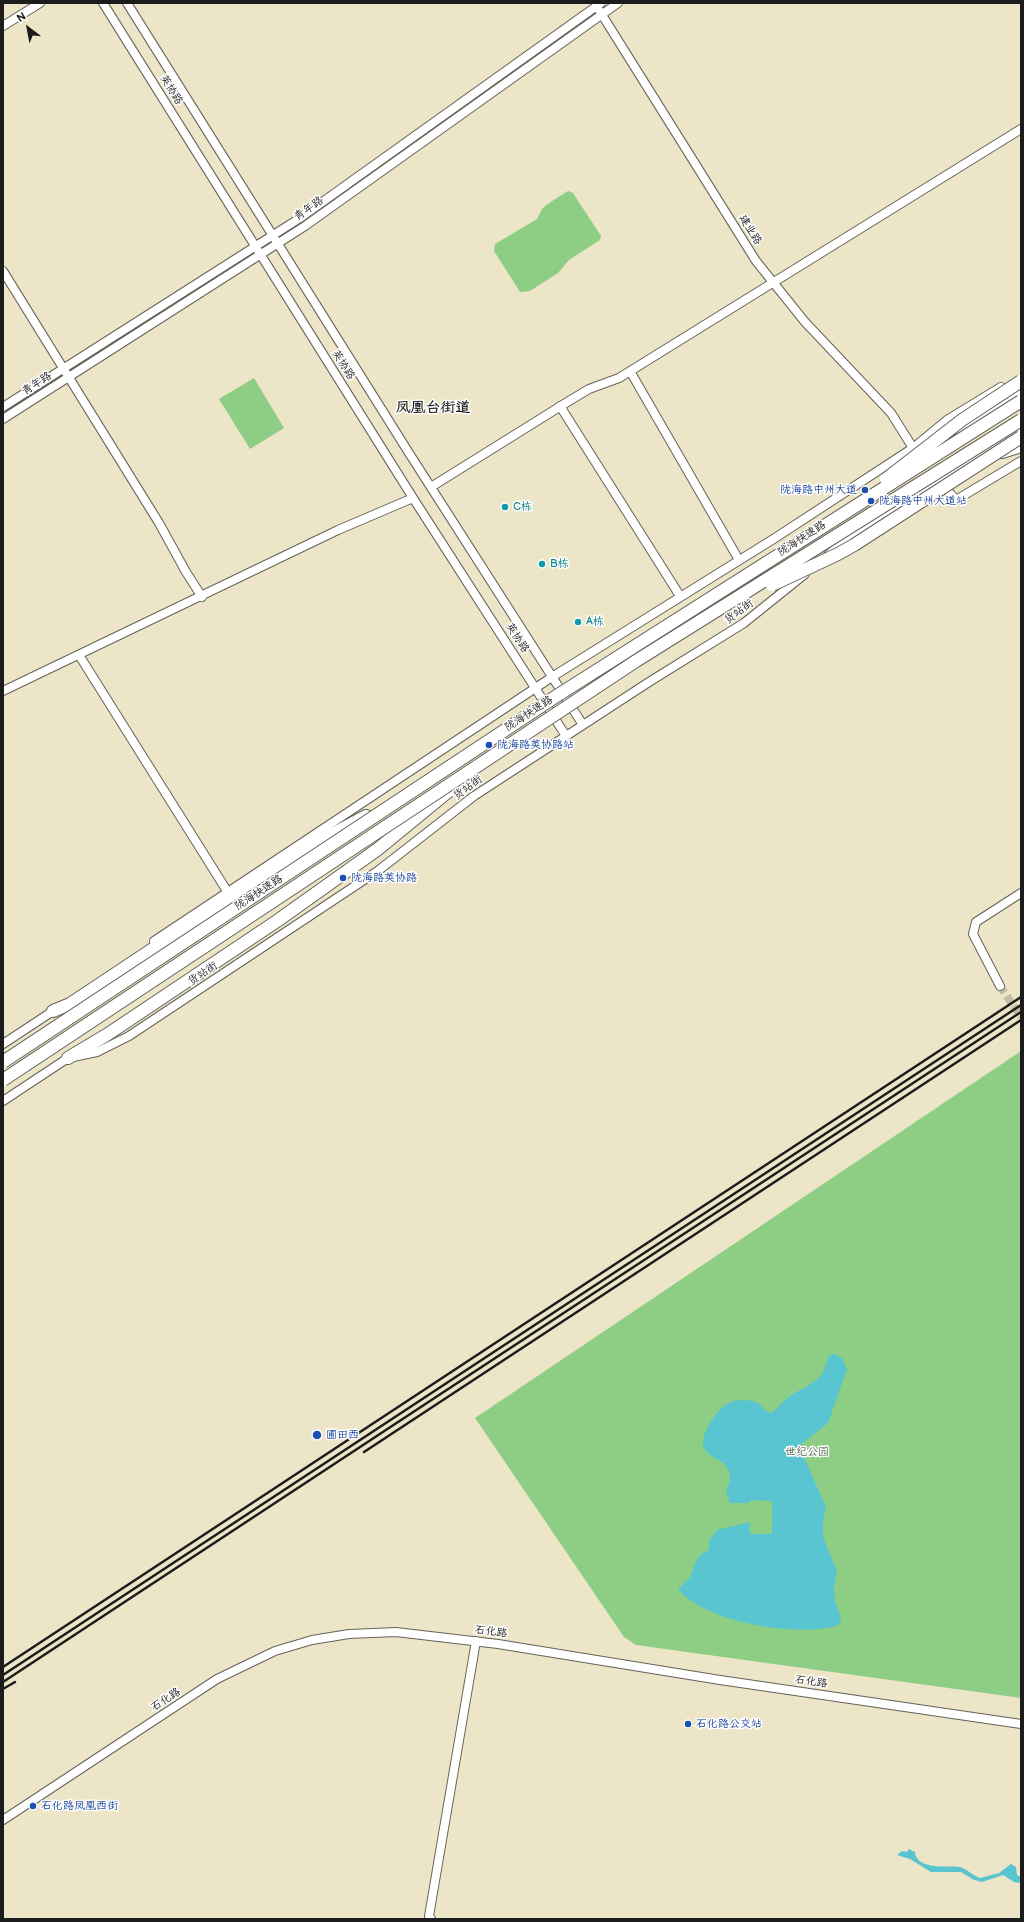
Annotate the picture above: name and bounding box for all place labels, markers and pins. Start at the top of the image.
place label: 陇海路中州大道 [780,483,857,497]
marker: 陇海路中州大道 [860,485,870,495]
place label: 陇海路中州大道站 [879,494,967,508]
marker: 陇海路中州大道站 [866,496,876,506]
place label: C栋 [513,500,532,514]
marker: C栋 [500,502,510,512]
place label: B栋 [550,557,569,571]
marker: B栋 [537,559,547,569]
place label: A栋 [586,615,604,629]
marker: A栋 [573,617,583,627]
place label: 陇海路英协路站 [497,738,574,752]
marker: 陇海路英协路站 [484,740,494,750]
place label: 陇海路英协路 [351,871,417,885]
marker: 陇海路英协路 [338,873,348,883]
place label: 圃田西 [326,1428,359,1442]
marker: 圃田西 [311,1429,323,1441]
place label: 石化路公交站 [696,1717,762,1731]
marker: 石化路公交站 [683,1719,693,1729]
place label: 石化路凤凰西街 [41,1799,118,1813]
marker: 石化路凤凰西街 [28,1801,38,1811]

